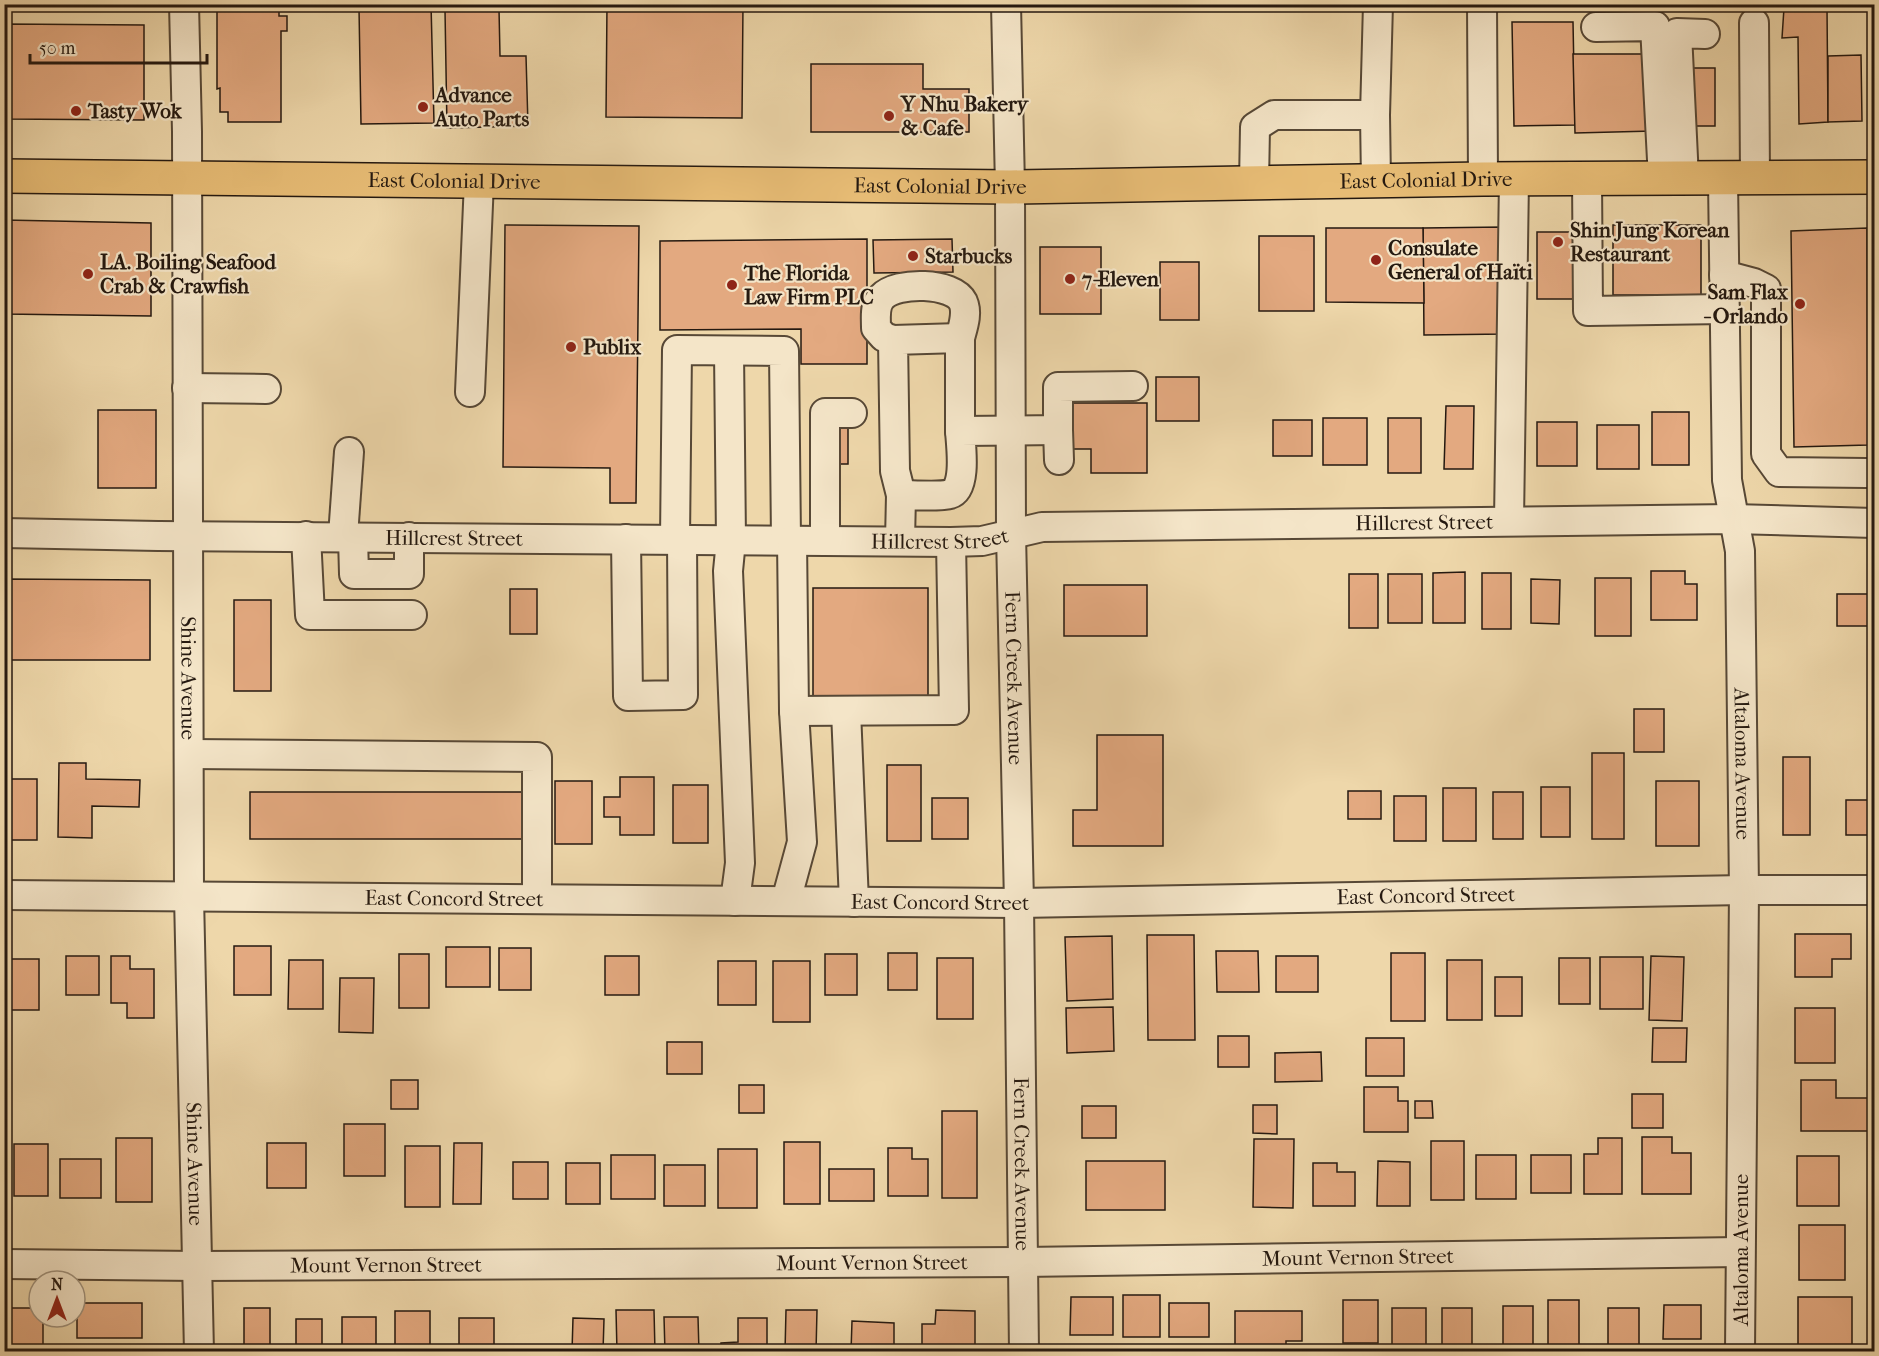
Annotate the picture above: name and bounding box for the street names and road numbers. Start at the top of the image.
street label: East Colonial Drive [1339,167,1512,193]
street label: East Colonial Drive [367,168,541,194]
street label: East Colonial Drive [853,173,1027,199]
street label: Hillcrest Street [1355,510,1494,535]
street label: Hillcrest Street [871,523,1011,554]
street label: Hillcrest Street [385,526,524,551]
street label: Fern Creek Avenue [1000,591,1028,765]
street label: Shine Avenue [176,616,201,740]
street label: Altaloma Avenue [1730,687,1755,840]
street label: East Concord Street [1336,882,1516,909]
street label: East Concord Street [364,886,544,911]
street label: East Concord Street [850,890,1030,915]
street label: Fern Creek Avenue [1009,1077,1035,1251]
street label: Shine Avenue [182,1102,208,1226]
street label: Altaloma Avenue [1729,1174,1753,1327]
street label: Mount Vernon Street [1262,1244,1455,1271]
street label: Mount Vernon Street [776,1250,969,1275]
street label: Mount Vernon Street [290,1253,483,1278]

